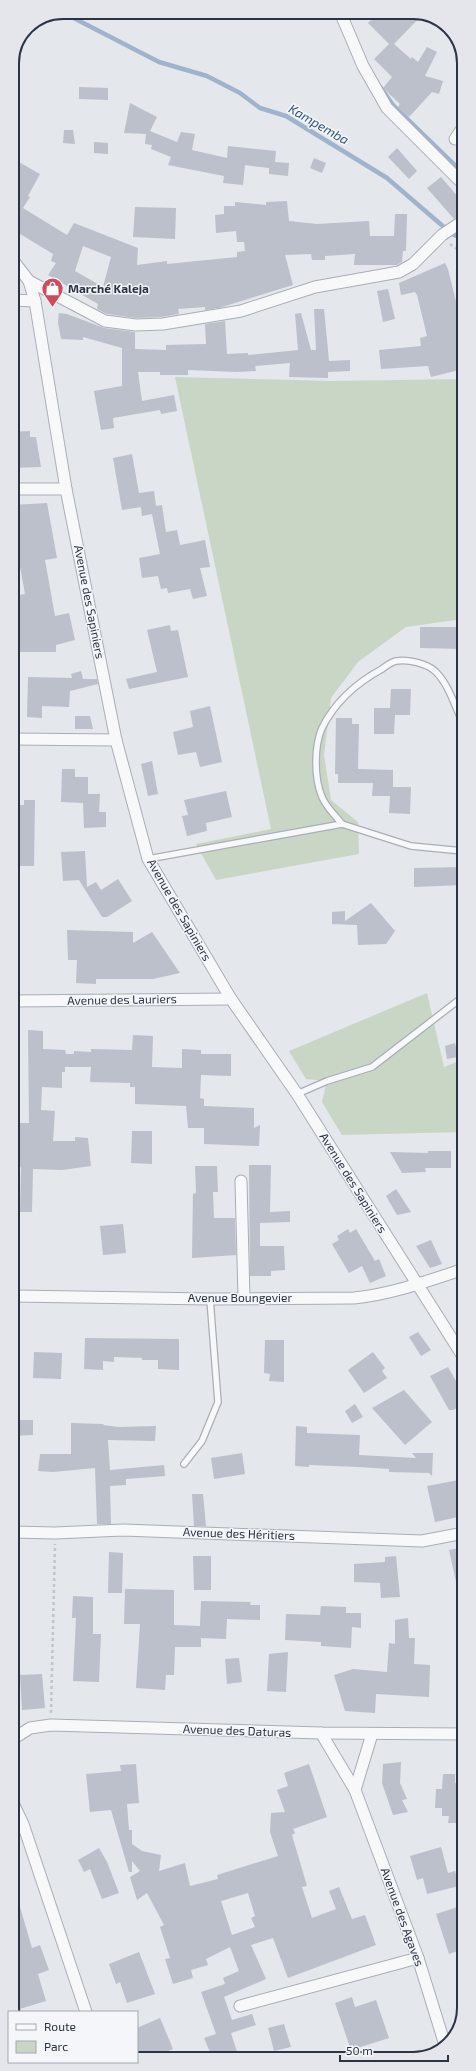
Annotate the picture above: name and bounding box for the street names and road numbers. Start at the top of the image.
street label: Avenue des Sapiniers [72,544,108,660]
street label: Avenue des Sapiniers [145,856,215,963]
street label: Avenue des Lauriers [67,991,177,1007]
street label: Avenue des Sapiniers [317,1130,390,1235]
street label: Avenue Boungevier [188,1290,292,1304]
street label: Avenue des Héritiers [183,1524,295,1542]
street label: Avenue des Daturas [183,1721,291,1739]
street label: Avenue des Agaves [379,1865,427,1968]

